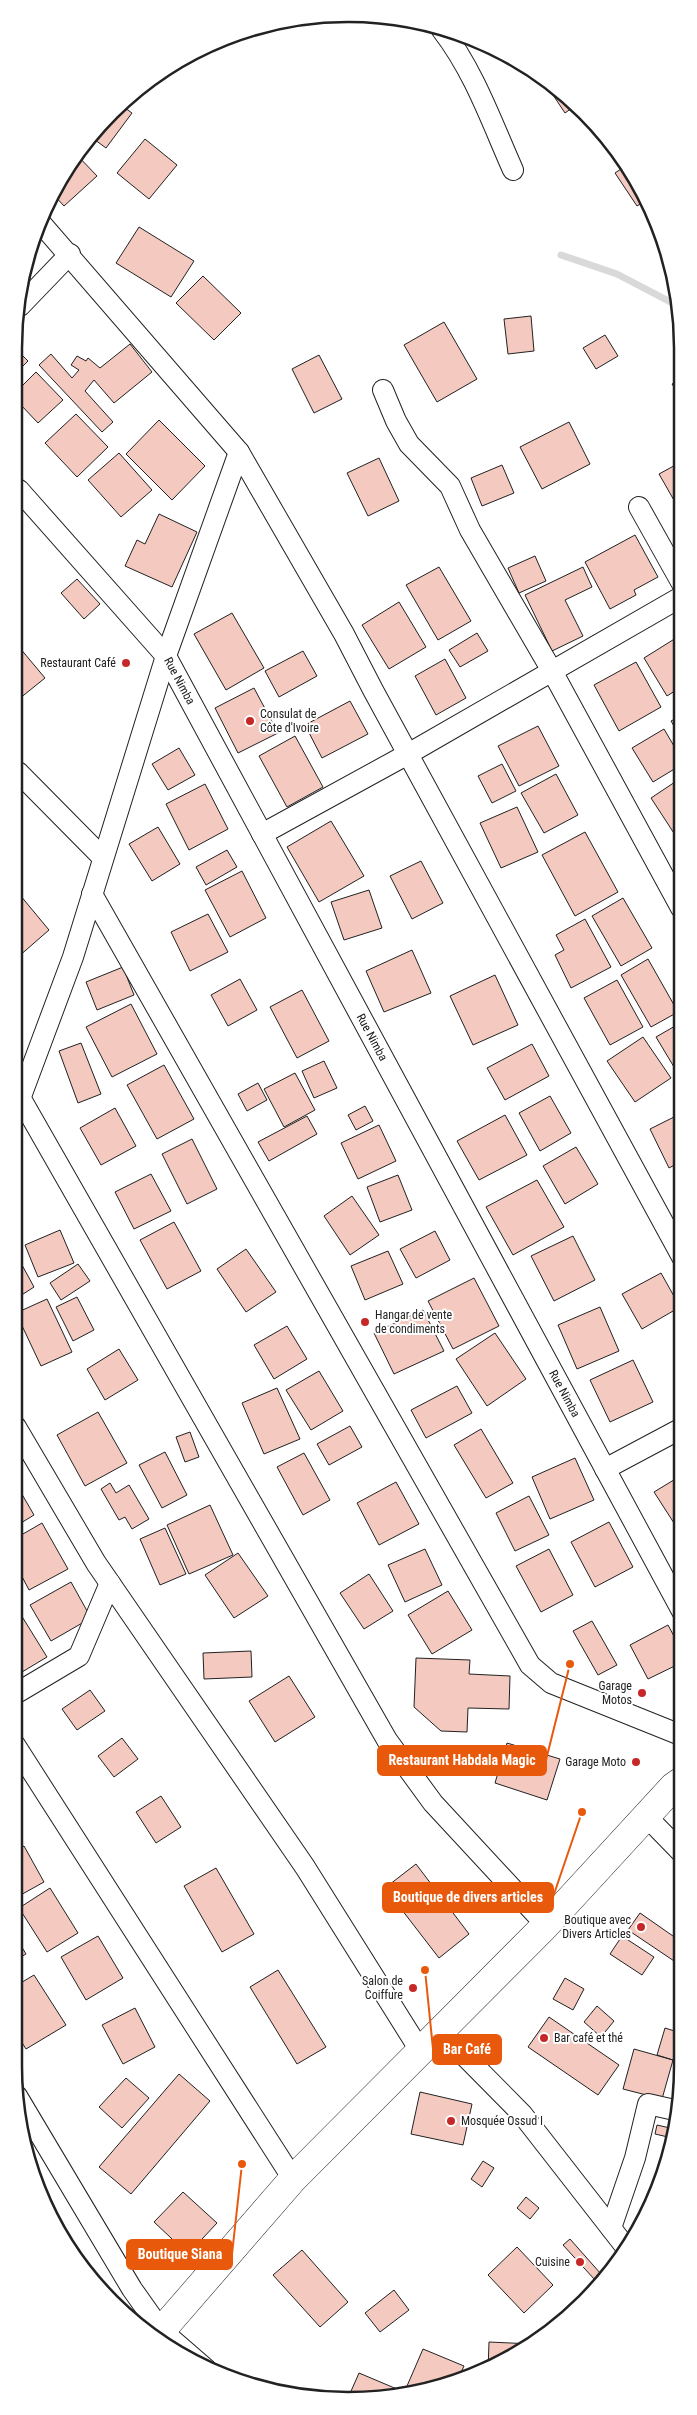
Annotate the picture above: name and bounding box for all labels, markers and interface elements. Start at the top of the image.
street label: Rue Nimba [161,655,198,707]
place label: Restaurant Café [40,656,116,670]
marker: Restaurant Café [120,657,132,669]
place label: Consulat de Côte d'Ivoire [260,707,319,735]
marker: Consulat de Côte d'Ivoire [244,715,256,727]
street label: Rue Nimba [354,1011,390,1063]
place label: Hangar de vente de condiments [375,1308,452,1336]
marker: Hangar de vente de condiments [359,1316,371,1328]
street label: Rue Nimba [546,1368,583,1420]
place label: Garage Motos [598,1679,632,1707]
marker: Garage Motos [636,1687,648,1699]
callout: Restaurant Habdala Magic [378,1746,546,1775]
text: Restaurant Habdala Magic [388,1752,536,1768]
place label: Garage Moto [565,1755,626,1769]
marker: Garage Moto [630,1756,642,1768]
callout: Boutique de divers articles [383,1883,553,1912]
text: Boutique de divers articles [393,1889,543,1905]
place label: Boutique avec Divers Articles [562,1913,631,1941]
marker: Boutique avec Divers Articles [635,1921,647,1933]
place label: Salon de Coiffure [362,1974,403,2002]
marker: Salon de Coiffure [407,1982,419,1994]
place label: Bar café et thé [554,2031,623,2045]
marker: Bar café et thé [538,2032,550,2044]
callout: Bar Café [433,2035,501,2064]
text: Bar Café [443,2041,491,2057]
place label: Mosquée Ossud I [461,2114,543,2128]
marker: Mosquée Ossud I [445,2115,457,2127]
callout: Boutique Siana [127,2240,232,2269]
text: Boutique Siana [138,2246,223,2262]
place label: Cuisine [535,2255,570,2269]
marker: Cuisine [574,2256,586,2268]

